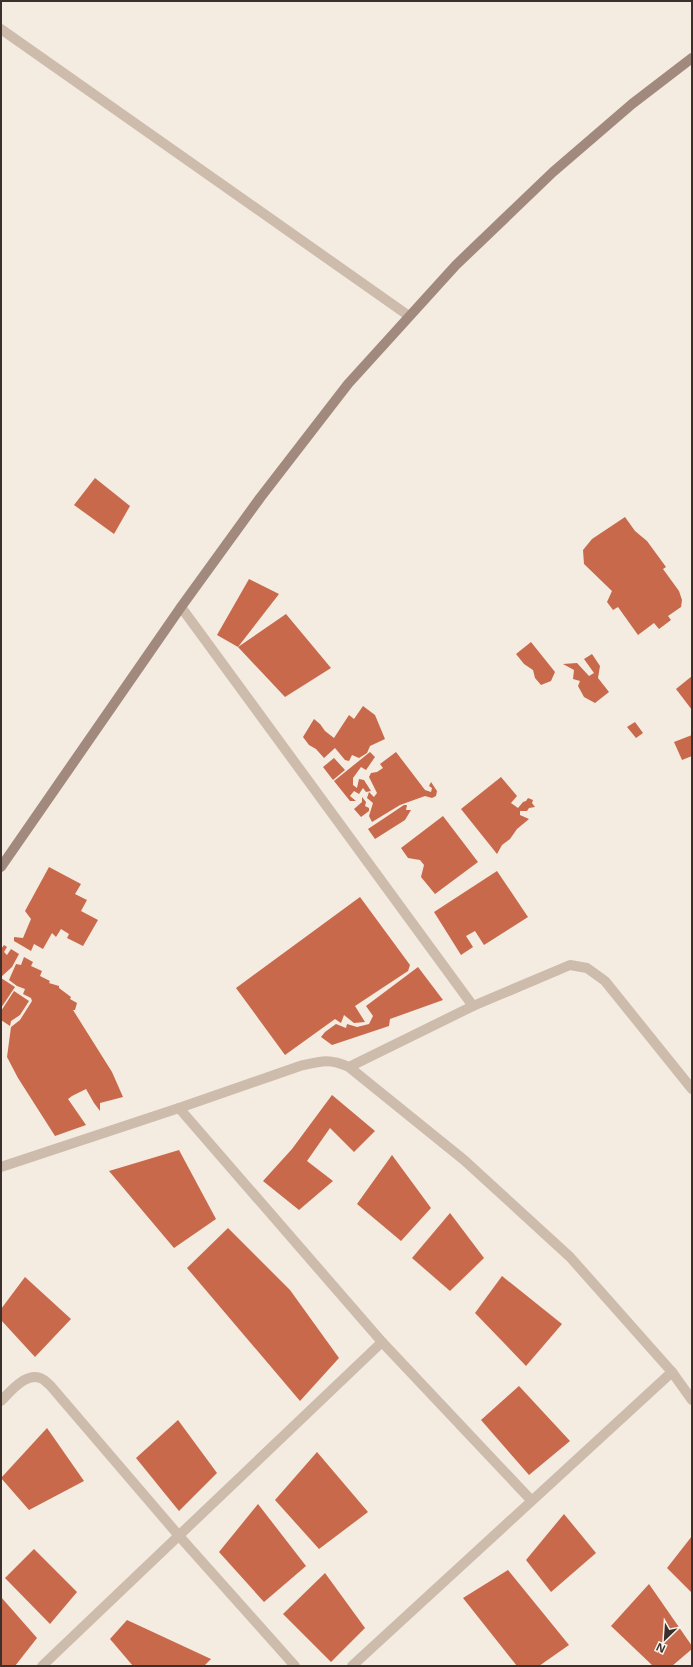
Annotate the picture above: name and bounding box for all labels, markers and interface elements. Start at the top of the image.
north arrow [645,1619,685,1659]
text: N [653,1640,668,1657]

